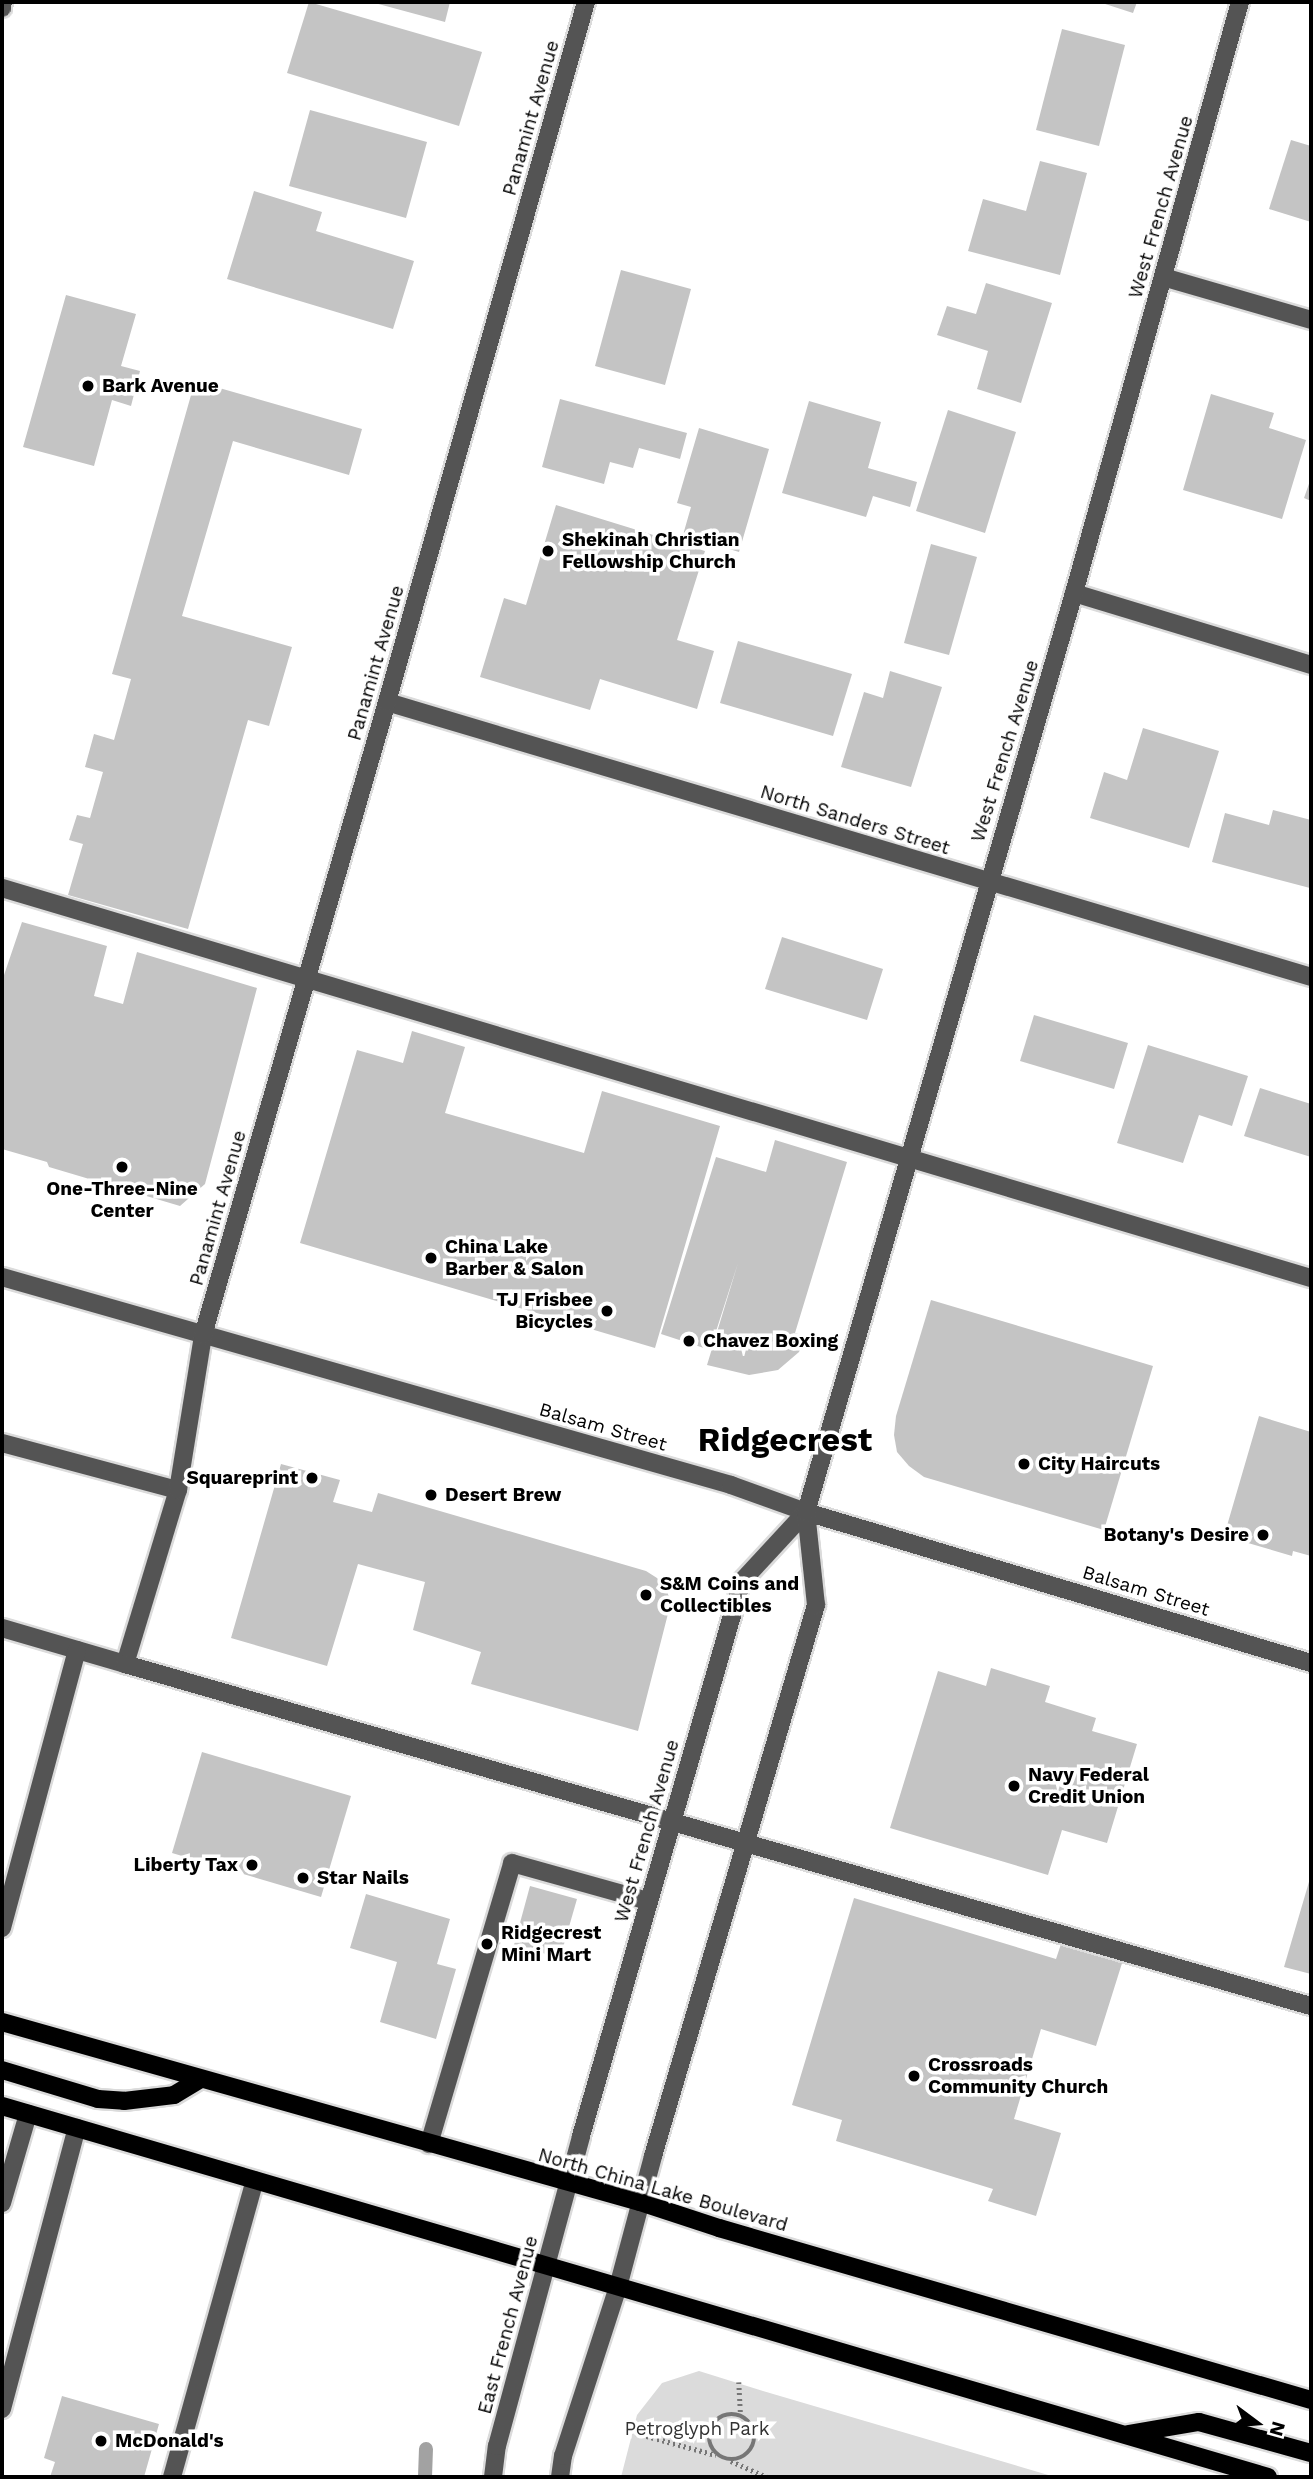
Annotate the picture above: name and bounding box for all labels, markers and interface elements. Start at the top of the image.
street label: Panamint Avenue [498,37,564,199]
street label: West French Avenue [1124,112,1198,302]
place label: Bark Avenue [102,375,219,397]
marker: Bark Avenue [80,378,96,394]
place label: Shekinah Christian Fellowship Church [562,529,740,573]
marker: Shekinah Christian Fellowship Church [540,543,556,559]
street label: Panamint Avenue [343,582,409,744]
street label: West French Avenue [966,657,1044,845]
street label: North Sanders Street [757,780,953,860]
street label: Panamint Avenue [185,1127,251,1289]
marker: One-Three-Nine Center [114,1159,130,1175]
place label: One-Three-Nine Center [46,1178,198,1222]
place label: China Lake Barber & Salon [445,1236,584,1280]
marker: China Lake Barber & Salon [423,1250,439,1266]
place label: TJ Frisbee Bicycles [496,1289,593,1333]
marker: TJ Frisbee Bicycles [599,1303,615,1319]
place label: Chavez Boxing [703,1330,838,1352]
marker: Chavez Boxing [681,1333,697,1349]
street label: Balsam Street [537,1398,669,1456]
district label: Ridgecrest [698,1420,872,1460]
place label: City Haircuts [1038,1453,1160,1475]
marker: City Haircuts [1016,1456,1032,1472]
place label: Squareprint [186,1467,298,1489]
marker: Squareprint [304,1470,320,1486]
place label: Desert Brew [445,1484,561,1506]
marker: Desert Brew [423,1487,439,1503]
place label: Botany's Desire [1104,1524,1249,1546]
marker: Botany's Desire [1255,1527,1271,1543]
street label: Balsam Street [1080,1561,1212,1621]
place label: S&M Coins and Collectibles [660,1573,799,1617]
marker: S&M Coins and Collectibles [638,1587,654,1603]
street label: West French Avenue [610,1736,684,1926]
place label: Navy Federal Credit Union [1028,1764,1149,1808]
marker: Navy Federal Credit Union [1006,1778,1022,1794]
place label: Liberty Tax [133,1854,238,1876]
marker: Liberty Tax [244,1857,260,1873]
place label: Star Nails [317,1867,409,1889]
marker: Star Nails [295,1870,311,1886]
place label: Ridgecrest Mini Mart [501,1922,601,1966]
marker: Ridgecrest Mini Mart [479,1936,495,1952]
place label: Crossroads Community Church [928,2054,1109,2098]
marker: Crossroads Community Church [906,2068,922,2084]
street label: North China Lake Boulevard [535,2143,791,2237]
street label: East French Avenue [473,2233,543,2417]
north arrow [1222,2388,1292,2458]
park label: Petroglyph Park [624,2418,770,2440]
text: N [1265,2419,1291,2439]
place label: McDonald's [115,2430,224,2452]
marker: McDonald's [93,2433,109,2449]

